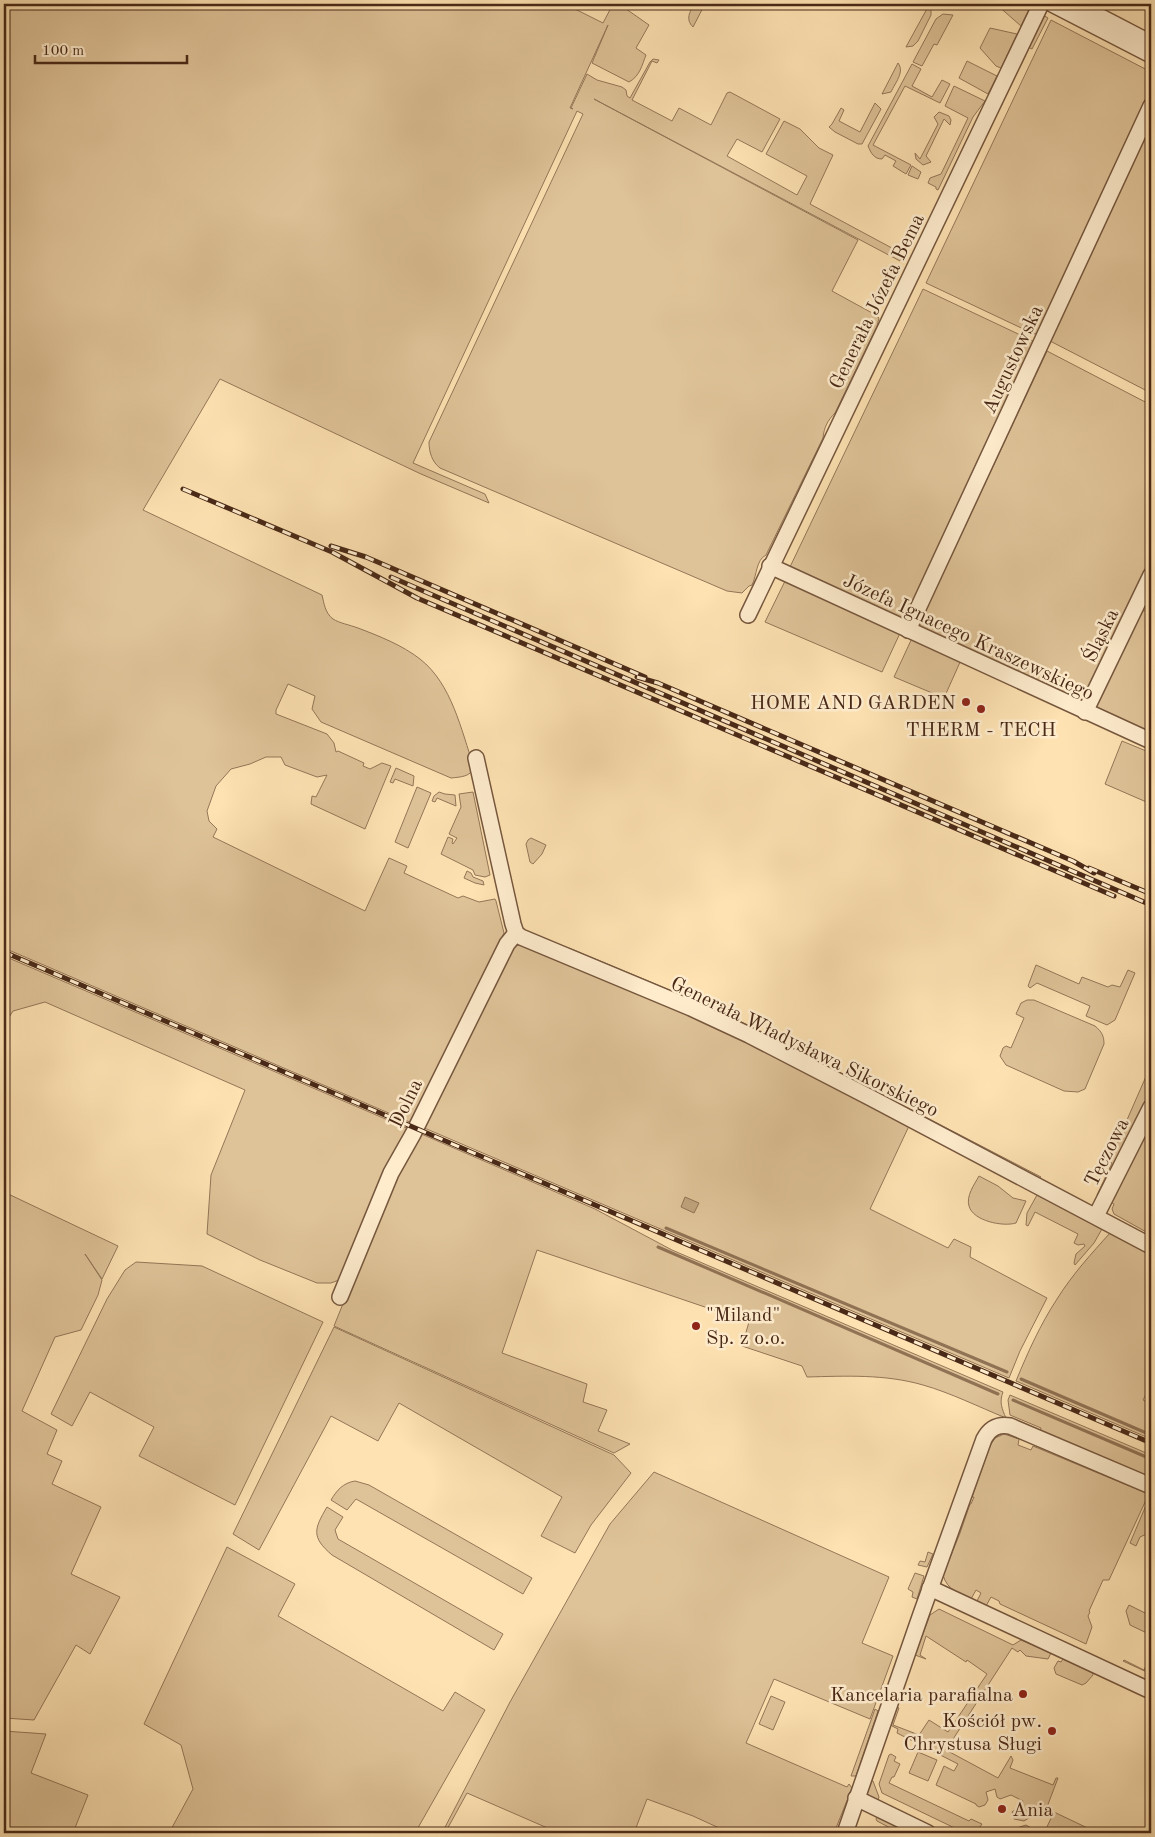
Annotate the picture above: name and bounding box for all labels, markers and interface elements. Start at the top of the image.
scale bar [35,32,188,64]
text: 100 m [42,44,84,59]
street label: Generała Józefa Bema [827,211,929,393]
street label: Augustowska [980,302,1048,417]
street label: Józefa Ignacego Kraszewskiego [840,571,1097,705]
street label: Śląska [1077,604,1123,666]
place label: HOME AND GARDEN [750,694,956,714]
marker: HOME AND GARDEN [960,696,972,708]
marker: THERM - TECH [975,703,987,715]
place label: THERM - TECH [906,721,1056,741]
street label: Generała Władysława Sikorskiego [667,974,941,1121]
street label: Dolna [386,1076,427,1131]
street label: Tęczowa [1082,1115,1134,1190]
place label: "Miland" Sp. z o.o. [706,1306,785,1349]
marker: "Miland" Sp. z o.o. [690,1320,702,1332]
place label: Kancelaria parafialna [830,1686,1013,1706]
marker: Kancelaria parafialna [1017,1688,1029,1700]
place label: Kościół pw. Chrystusa Sługi [904,1712,1042,1755]
marker: Kościół pw. Chrystusa Sługi [1046,1725,1058,1737]
place label: Ania [1012,1801,1053,1821]
marker: Ania [996,1803,1008,1815]

